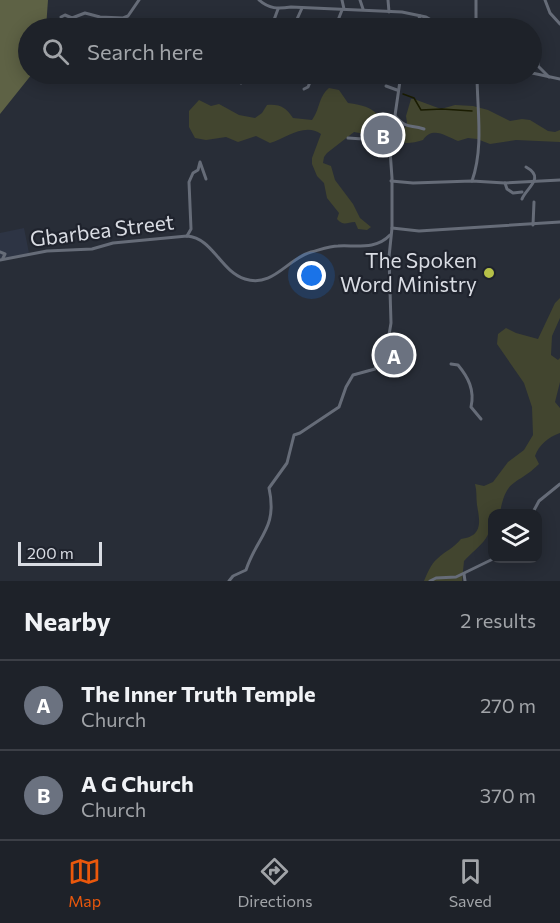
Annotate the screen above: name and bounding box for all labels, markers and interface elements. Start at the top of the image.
search box [18,18,542,84]
icon: search [39,35,72,68]
text: Search here [87,38,203,65]
pin: B [364,112,403,158]
street label: Gbarbea Street [28,208,175,251]
place label: The Spoken Word Ministry [340,247,477,296]
your location [297,261,326,290]
marker: The Spoken Word Ministry [482,266,496,280]
pin: A [374,332,414,378]
map controls [488,509,542,563]
button: layers [488,509,542,563]
scale bar [18,539,102,566]
text: 200 m [27,543,74,562]
text: Nearby [24,605,111,636]
text: 2 results [460,608,536,632]
text: The Inner Truth Temple [81,680,316,707]
text: A [36,693,51,717]
text: 270 m [480,693,536,717]
text: Church [81,707,146,731]
text: A G Church [81,770,194,797]
text: B [37,783,50,807]
text: 370 m [480,783,536,807]
text: Church [81,797,146,821]
tab: Map [68,855,101,910]
tab: Directions [237,855,312,910]
tab: Saved [449,855,492,910]

